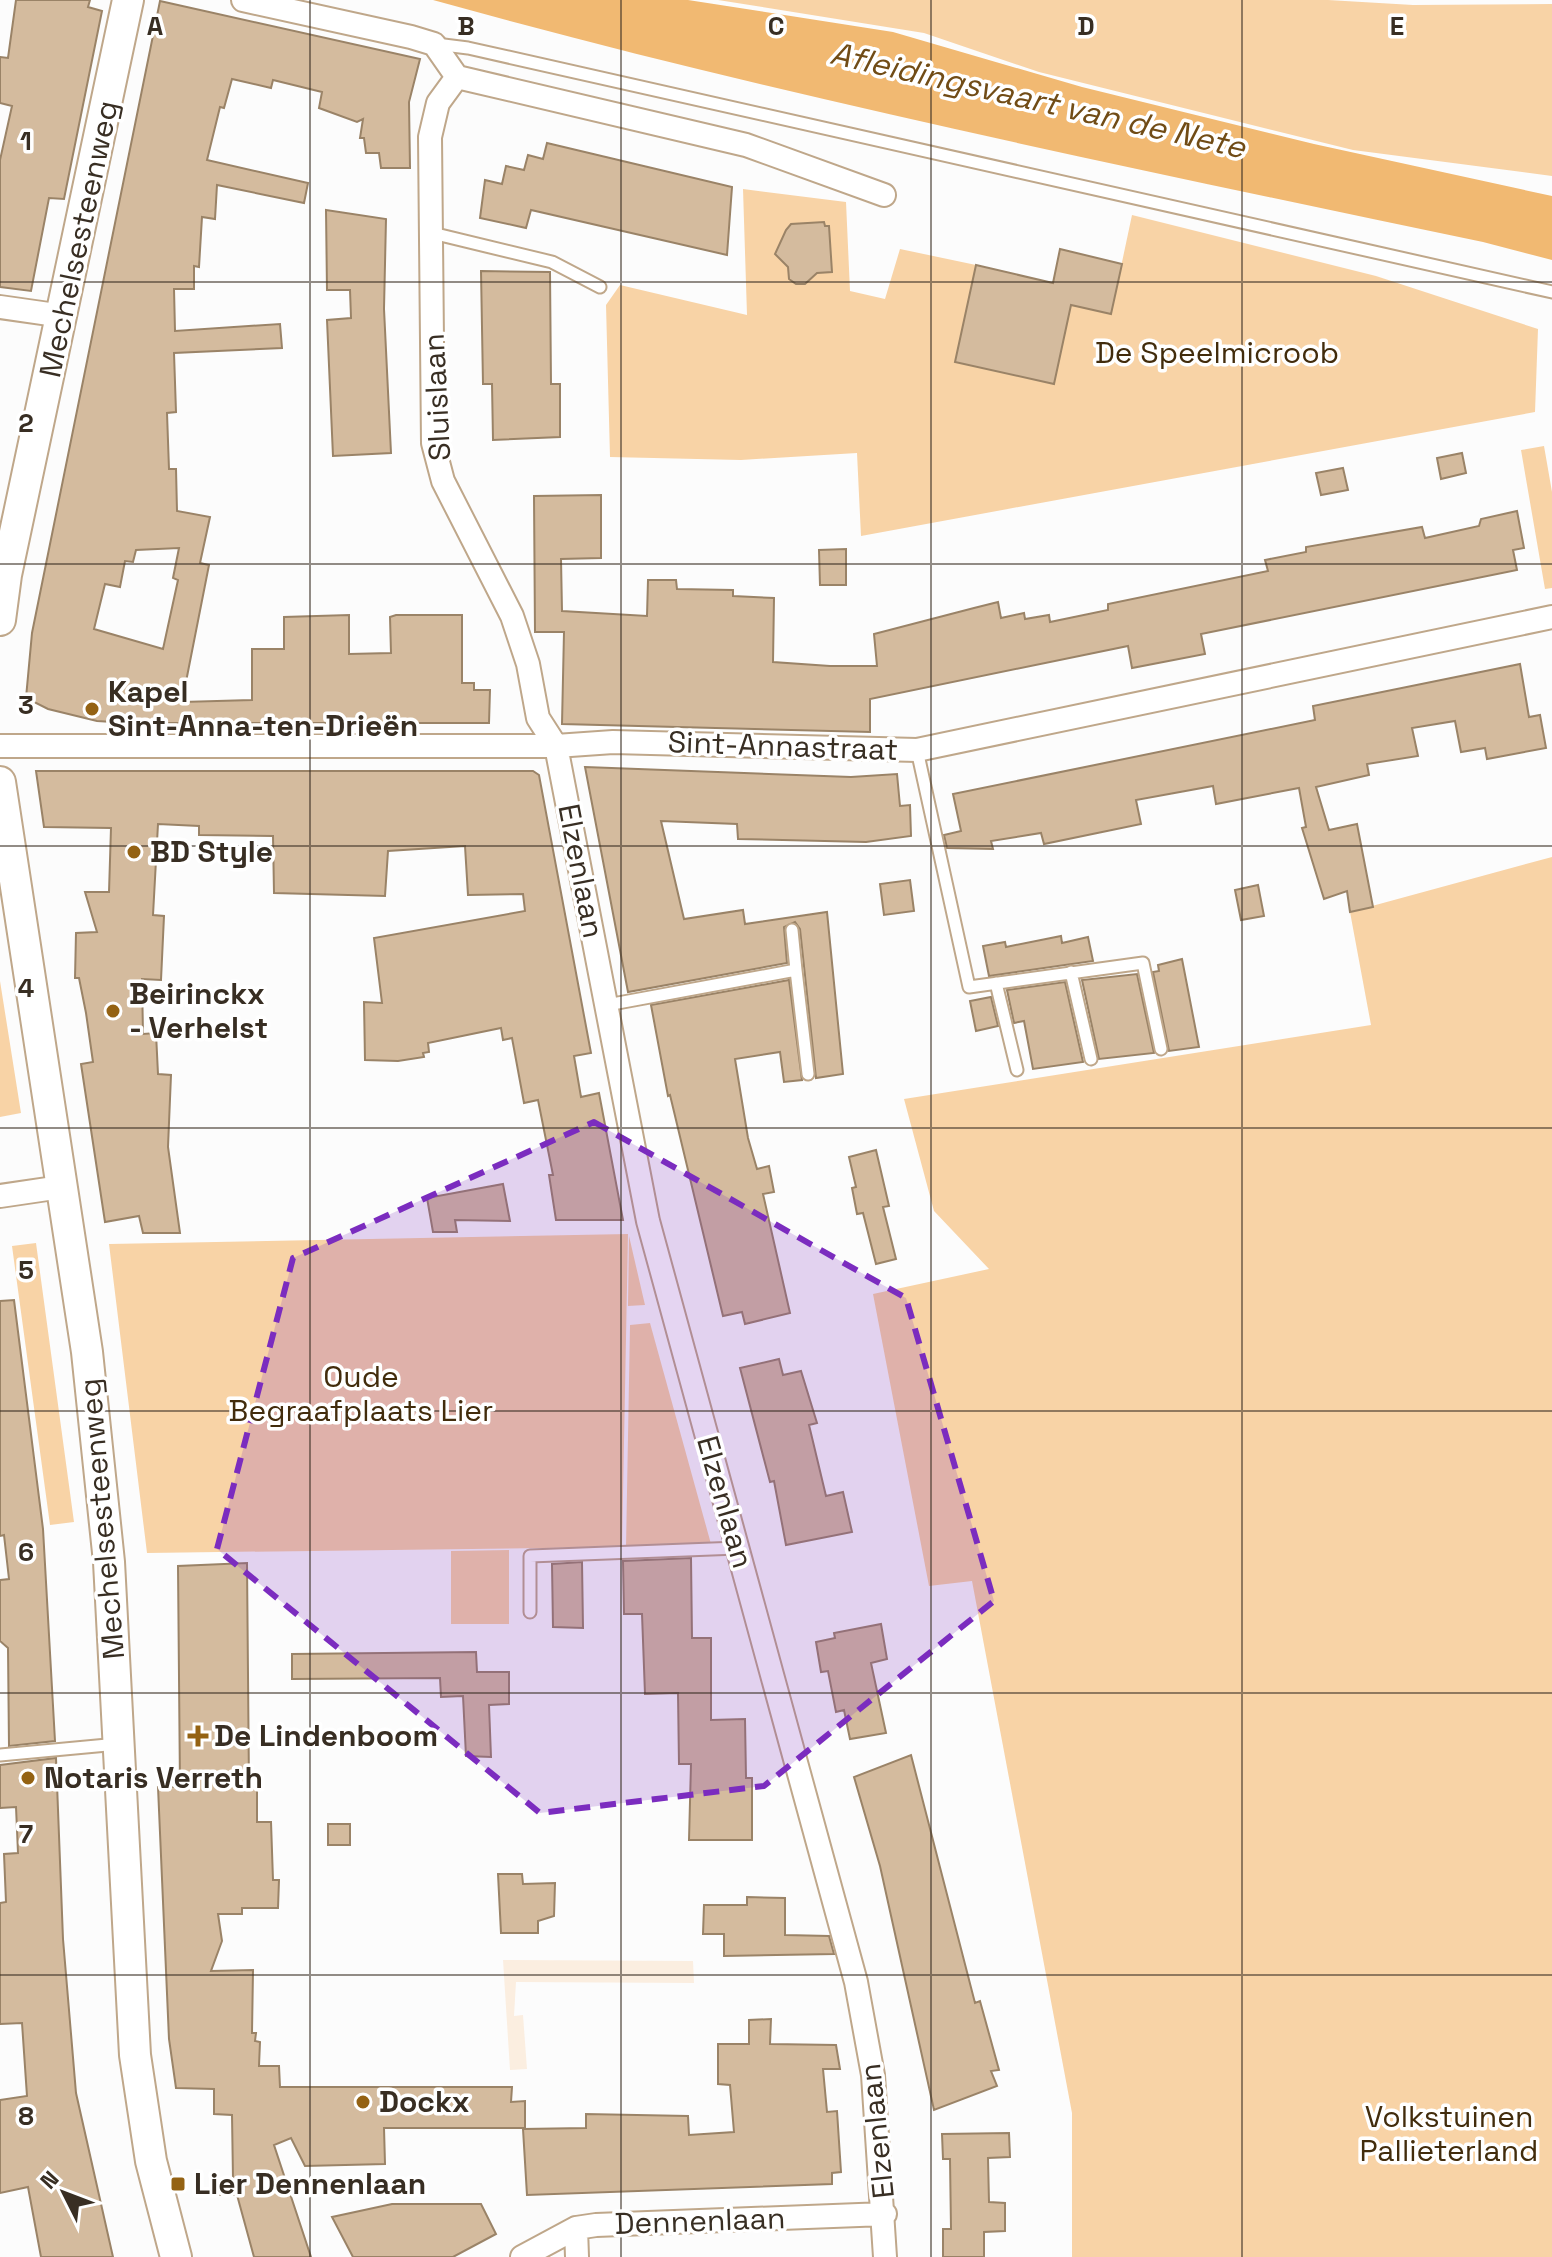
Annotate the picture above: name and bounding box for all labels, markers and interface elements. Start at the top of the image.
text: A [147,9,164,43]
text: B [457,9,475,43]
text: C [768,9,784,43]
text: D [1077,9,1095,43]
text: E [1390,9,1404,43]
water label: Afleidingsvaart van de Nete [827,33,1250,167]
street label: Mechelsesteenweg [30,97,127,381]
text: 1 [20,124,32,158]
street label: Sluislaan [414,332,459,462]
park label: De Speelmicroob [1095,333,1339,372]
text: 2 [18,406,34,440]
place label: Kapel Sint-Anna-ten-Drieën [108,672,418,745]
text: 3 [18,688,34,722]
marker: Kapel Sint-Anna-ten-Drieën [83,700,101,718]
street label: Sint-Annastraat [667,722,899,769]
street label: Elzenlaan [549,801,614,941]
place label: BD Style [150,832,273,871]
marker: BD Style [125,843,143,861]
text: 4 [18,971,34,1005]
place label: Beirinckx - Verhelst [129,974,268,1047]
marker: Beirinckx - Verhelst [104,1002,122,1020]
text: 5 [18,1253,34,1287]
park label: Oude Begraafplaats Lier [229,1357,493,1430]
street label: Mechelsesteenweg [70,1377,133,1661]
street label: Elzenlaan [688,1431,763,1572]
text: 6 [18,1535,34,1569]
place label: De Lindenboom [214,1716,438,1755]
marker: De Lindenboom [189,1727,207,1745]
place label: Notaris Verreth [44,1758,263,1797]
marker: Notaris Verreth [19,1769,37,1787]
text: 7 [19,1817,33,1851]
street label: Elzenlaan [850,2062,903,2201]
place label: Dockx [379,2082,470,2121]
marker: Dockx [354,2093,372,2111]
park label: Volkstuinen Pallieterland [1360,2097,1538,2170]
text: 8 [18,2099,34,2133]
north arrow [24,2153,104,2233]
place label: Lier Dennenlaan [194,2164,426,2203]
text: N [34,2165,64,2194]
marker: Lier Dennenlaan [169,2175,187,2193]
street label: Dennenlaan [614,2198,786,2243]

